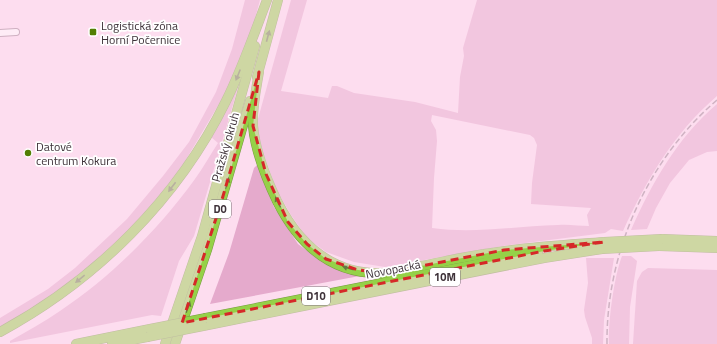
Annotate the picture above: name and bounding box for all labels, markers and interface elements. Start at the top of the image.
place label: Logistická zóna Horní Počernice [101,16,180,49]
marker: Logistická zóna Horní Počernice [88,27,98,37]
one-way arrow [266,30,272,42]
one-way arrow [234,70,240,82]
street label: Pražský okruh [206,110,244,184]
place label: Datové centrum Kokura [36,137,116,170]
marker: Datové centrum Kokura [23,148,33,158]
one-way arrow [224,177,230,189]
one-way arrow [168,182,176,192]
one-way arrow [274,196,281,207]
road number: D0 [209,200,231,218]
street label: Novopacká [364,254,422,284]
one-way arrow [342,265,354,271]
road number: 10M [430,268,460,286]
one-way arrow [75,275,86,283]
road number: D10 [302,287,330,305]
one-way arrow [185,301,191,313]

